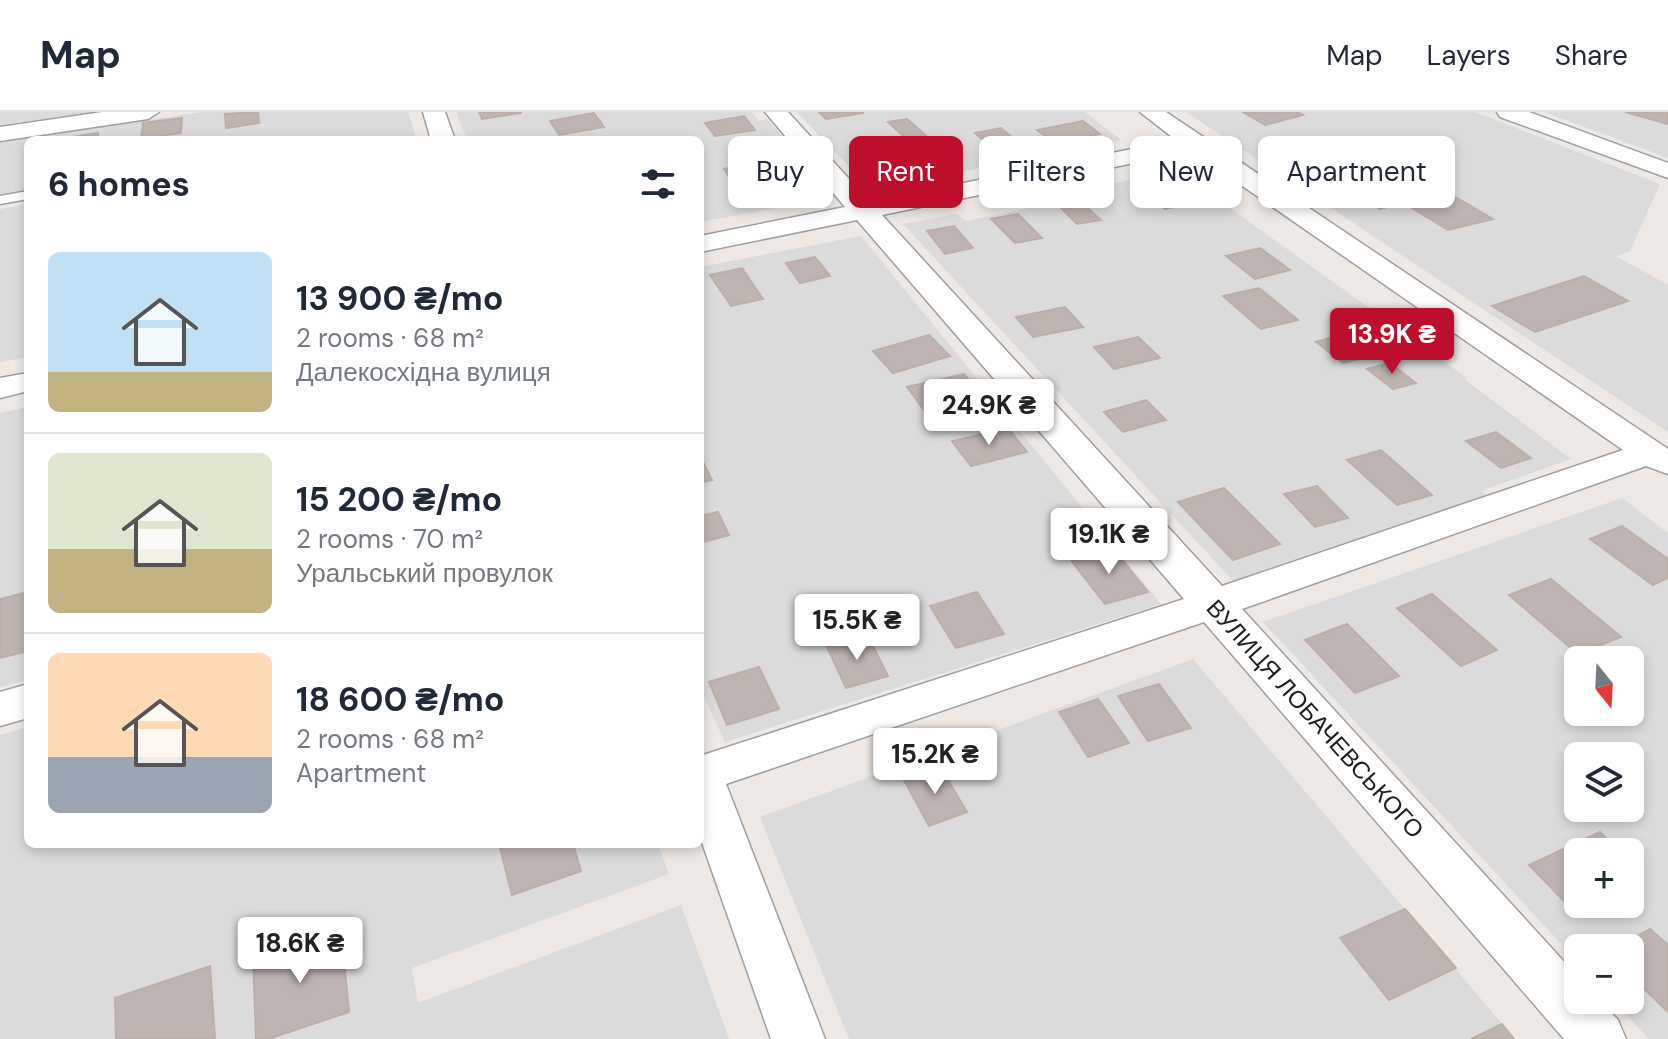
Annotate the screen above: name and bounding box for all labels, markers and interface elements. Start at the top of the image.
text: Map [40,30,121,80]
text: Map [1326,37,1383,74]
text: Layers [1427,37,1511,74]
text: Share [1555,37,1628,74]
chip: Buy [728,136,833,208]
chip: Rent [849,136,963,208]
chip: Filters [979,136,1114,208]
chip: New [1130,136,1242,208]
chip: Apartment [1258,136,1455,208]
text: 6 homes [48,162,190,207]
icon: filters [636,162,680,206]
text: 13 900 ₴/mo [296,276,504,321]
icon: home [112,284,208,380]
pin: 13.9K ₴ [1318,308,1466,376]
text: 13.9K ₴ [1348,317,1436,351]
text: 2 rooms · 68 m² [296,321,484,355]
text: Далекосхідна вулиця [296,355,551,389]
pin: 24.9K ₴ [915,379,1063,447]
text: 24.9K ₴ [942,388,1036,422]
text: 15 200 ₴/mo [296,477,502,522]
icon: home [112,485,208,581]
pin: 19.1K ₴ [1035,508,1183,576]
text: 19.1K ₴ [1069,517,1149,551]
text: 2 rooms · 70 m² [296,522,483,556]
text: Уральський провулок [296,556,553,590]
street label: ВУЛИЦЯ ЛОБАЧЕВСЬКОГО [1200,593,1431,845]
pin: 15.5K ₴ [783,594,931,662]
text: 15.5K ₴ [813,603,901,637]
north arrow [1564,646,1644,726]
map controls [1564,646,1644,1014]
text: 18 600 ₴/mo [296,677,505,722]
icon: home [112,685,208,781]
text: 2 rooms · 68 m² [296,722,484,756]
pin: 15.2K ₴ [861,728,1009,796]
text: 15.2K ₴ [891,737,979,771]
button: layers [1564,742,1644,822]
text: Apartment [296,756,427,790]
button: + [1564,838,1644,918]
pin: 18.6K ₴ [226,917,374,985]
text: 18.6K ₴ [256,926,344,960]
button: − [1564,934,1644,1014]

